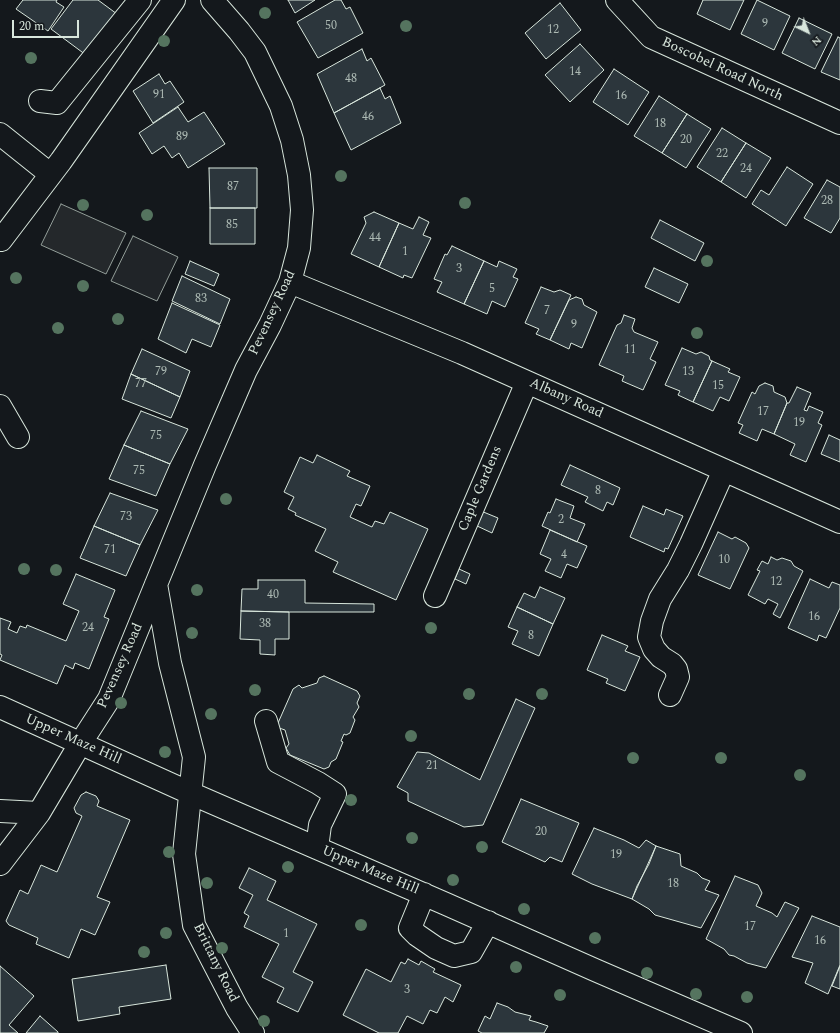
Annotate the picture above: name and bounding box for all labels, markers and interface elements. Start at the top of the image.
scale bar [14,12,81,38]
north arrow [788,12,828,52]
text: 20 m [19,17,44,36]
house number: 9 [762,18,768,32]
house number: 50 [325,20,337,34]
house number: 12 [547,24,559,38]
text: N [807,32,826,50]
street label: Boscobel Road North [659,35,785,105]
house number: 14 [569,66,581,80]
house number: 48 [345,73,357,87]
house number: 91 [153,89,165,103]
house number: 16 [615,90,627,104]
house number: 46 [362,111,374,125]
house number: 18 [654,118,666,132]
house number: 89 [176,131,188,145]
house number: 20 [680,134,692,148]
house number: 22 [716,148,728,162]
house number: 24 [740,163,752,177]
house number: 87 [227,181,239,195]
house number: 28 [821,195,833,209]
house number: 85 [226,219,238,233]
house number: 44 [369,232,381,246]
house number: 1 [402,246,408,260]
house number: 3 [456,263,462,277]
street label: Pevensey Road [246,268,300,358]
house number: 5 [489,283,495,297]
house number: 83 [195,293,207,307]
house number: 7 [544,305,550,319]
house number: 9 [571,319,577,333]
house number: 11 [624,344,636,358]
house number: 79 [155,366,167,380]
house number: 13 [682,366,694,380]
street label: Albany Road [526,375,606,423]
house number: 77 [135,378,147,392]
house number: 15 [712,380,724,394]
house number: 17 [757,406,769,420]
house number: 19 [793,417,805,431]
house number: 75 [150,430,162,444]
street label: Caple Gardens [455,444,507,534]
house number: 75 [133,465,145,479]
house number: 8 [595,485,601,499]
house number: 73 [120,511,132,525]
house number: 2 [558,514,564,528]
house number: 71 [104,544,116,558]
house number: 4 [561,549,567,563]
house number: 10 [718,554,730,568]
house number: 12 [770,576,782,590]
house number: 40 [267,589,279,603]
house number: 16 [808,611,820,625]
house number: 38 [259,618,271,632]
street label: Pevensey Road [95,621,147,711]
house number: 24 [82,622,94,636]
house number: 8 [528,630,534,644]
street label: Upper Maze Hill [22,711,124,769]
house number: 21 [426,760,438,774]
house number: 20 [535,826,547,840]
street label: Upper Maze Hill [319,843,421,899]
house number: 19 [610,849,622,863]
house number: 18 [667,878,679,892]
street label: Brittany Road [189,921,241,1005]
house number: 17 [744,921,756,935]
house number: 1 [283,928,289,942]
house number: 16 [814,935,826,949]
house number: 3 [404,984,410,998]

